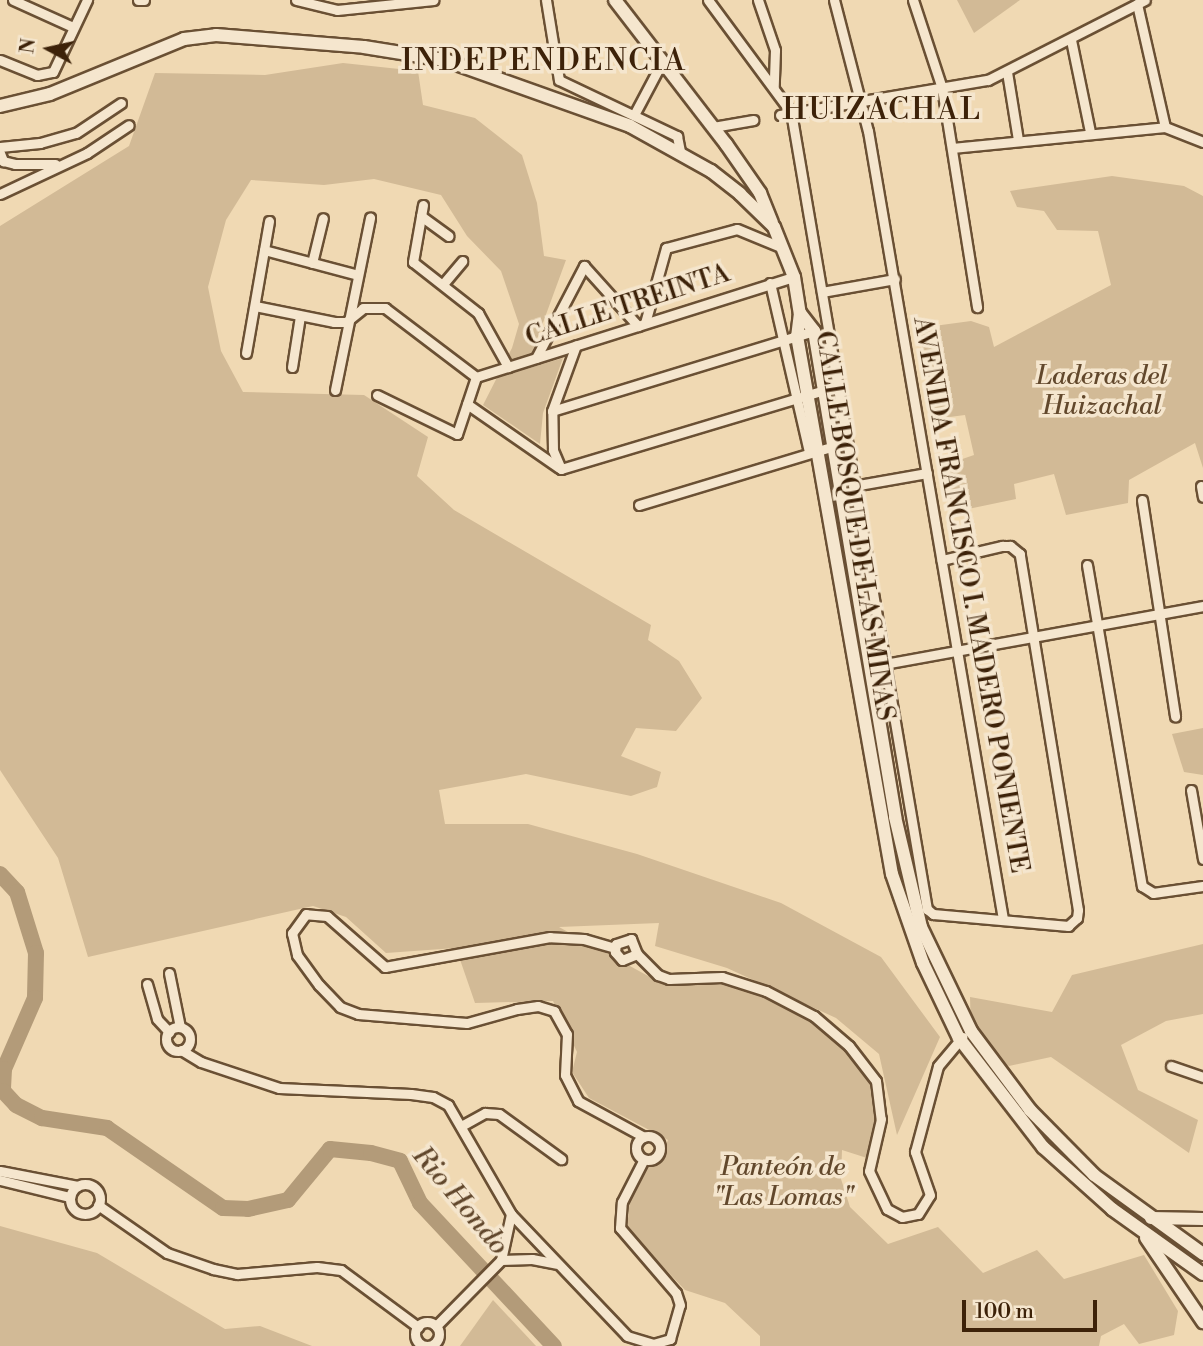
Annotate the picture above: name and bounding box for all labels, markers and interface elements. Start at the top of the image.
north arrow [14,14,84,84]
text: N [15,37,41,55]
district label: INDEPENDENCIA [403,43,685,79]
district label: HUIZACHAL [783,92,981,128]
street label: CALLE TREINTA [522,258,734,354]
street label: AVENIDA FRANCISCO I. MADERO PONIENTE [906,314,1034,876]
street label: CALLE BOSQUE DE LAS MINAS [808,329,900,723]
park label: Laderas del Huizachal [1036,361,1168,422]
water label: Rio Hondo [405,1140,515,1262]
park label: Panteón de "Las Lomas" [713,1152,853,1214]
scale bar [965,1286,1100,1330]
text: 100 m [975,1299,1034,1325]

